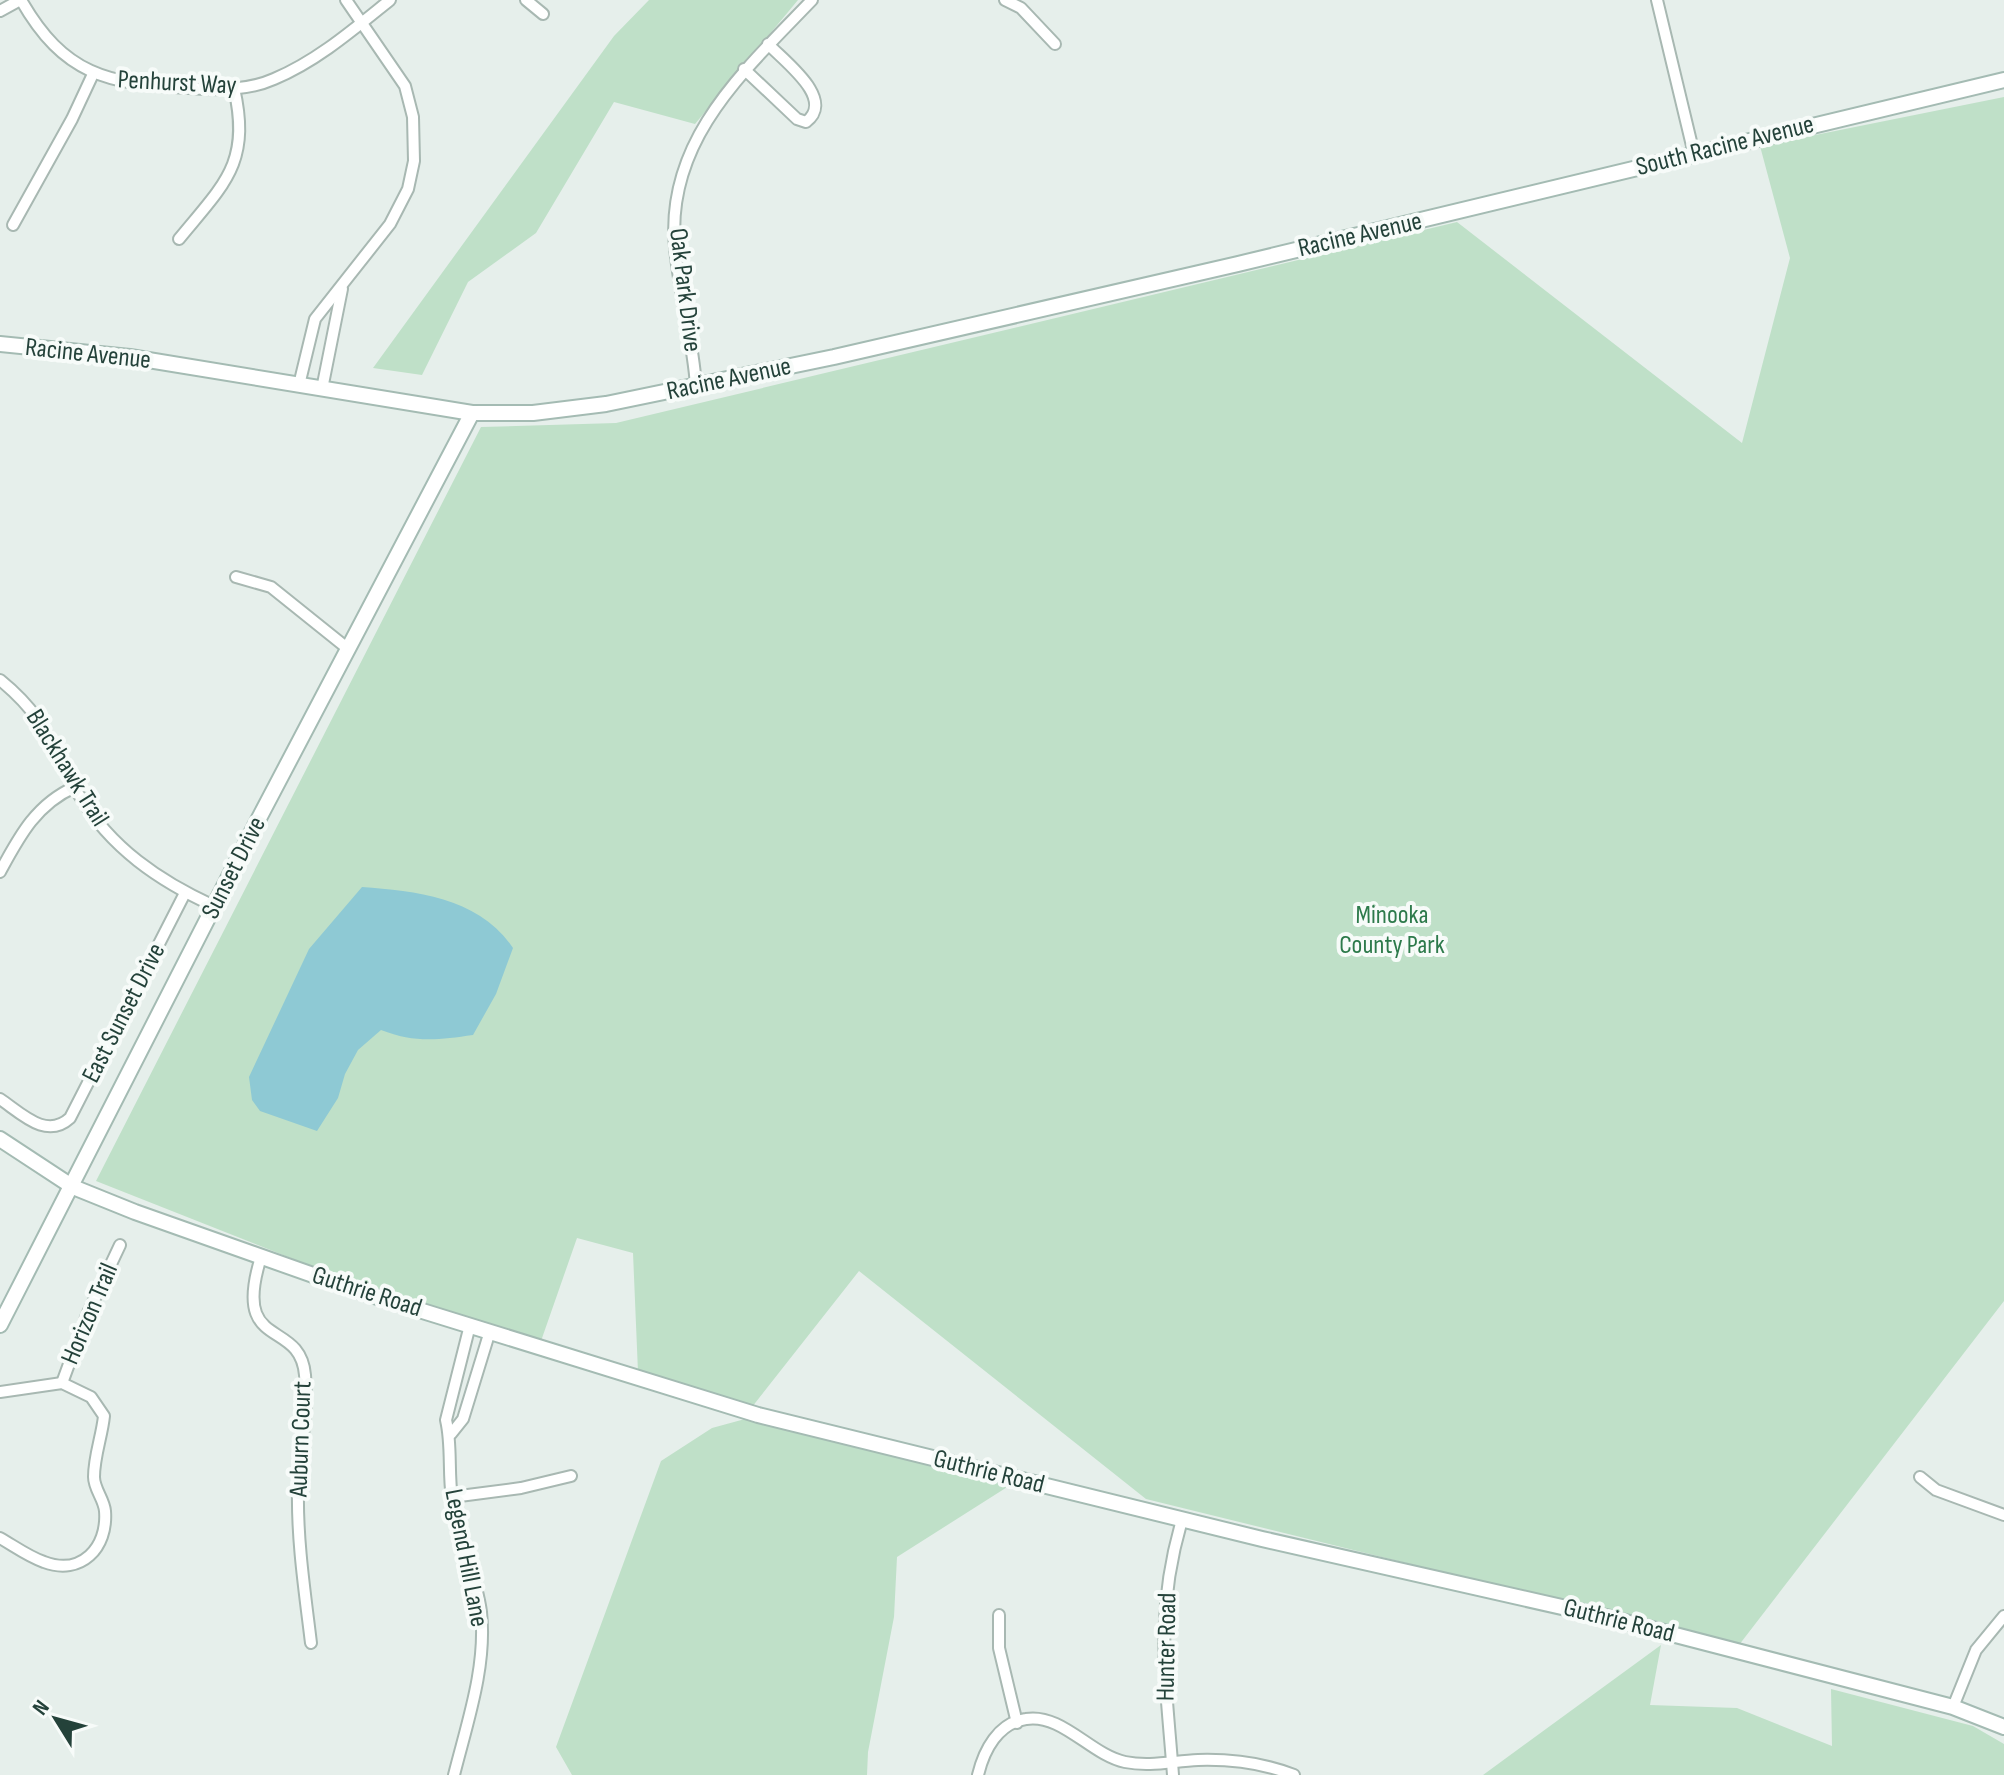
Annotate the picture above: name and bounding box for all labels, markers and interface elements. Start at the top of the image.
street label: Penhurst Way [117,64,237,102]
street label: South Racine Avenue [1633,109,1817,183]
street label: Racine Avenue [1295,206,1425,264]
street label: Oak Park Drive [662,226,708,354]
street label: Racine Avenue [24,332,152,376]
street label: Racine Avenue [664,351,794,407]
street label: Blackhawk Trail [19,704,115,832]
street label: Sunset Drive [195,812,273,924]
park label: Minooka County Park [1339,900,1445,961]
street label: East Sunset Drive [76,938,172,1088]
street label: Horizon Trail [55,1259,125,1369]
street label: Guthrie Road [308,1260,426,1324]
street label: Auburn Court [283,1380,319,1499]
street label: Guthrie Road [930,1443,1048,1501]
street label: Legend Hill Lane [437,1486,495,1630]
street label: Hunter Road [1151,1592,1183,1702]
street label: Guthrie Road [1560,1592,1678,1650]
north arrow [16,1679,96,1759]
text: N [27,1695,56,1721]

